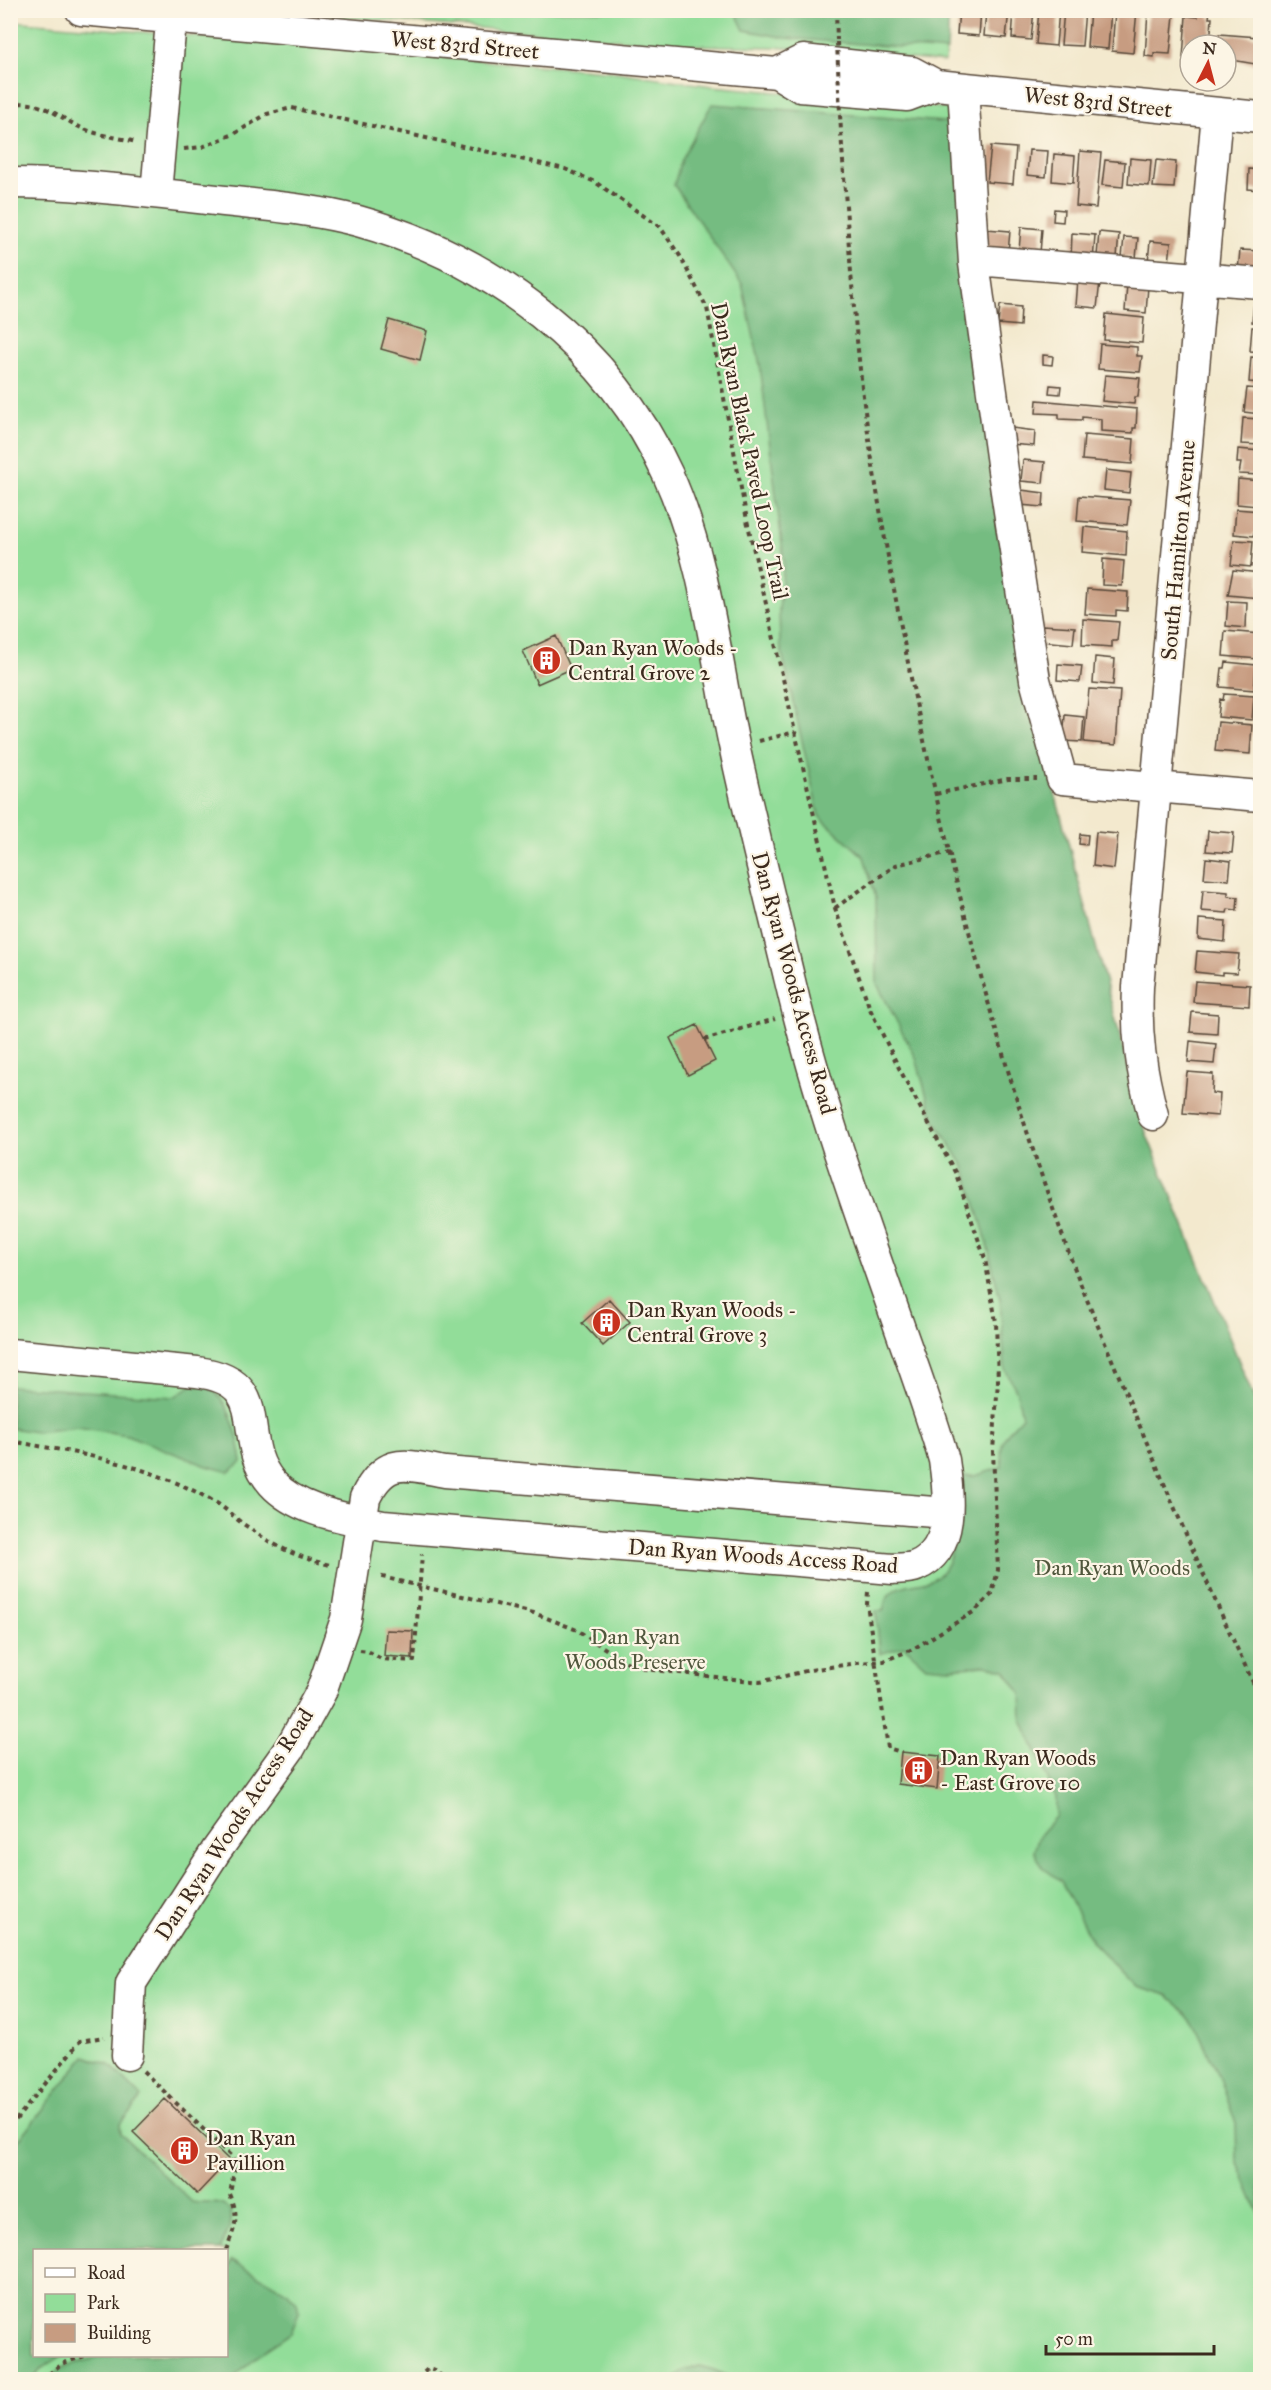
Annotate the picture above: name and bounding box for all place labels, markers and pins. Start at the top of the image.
place label: Dan Ryan Woods - Central Grove 2 [568,634,738,686]
building icon: Dan Ryan Woods - Central Grove 2 [531,644,563,676]
place label: Dan Ryan Woods - Central Grove 3 [627,1296,797,1348]
building icon: Dan Ryan Woods - Central Grove 3 [590,1306,622,1338]
place label: Dan Ryan Woods - East Grove 10 [940,1744,1096,1796]
building icon: Dan Ryan Woods - East Grove 10 [903,1754,935,1786]
place label: Dan Ryan Pavillion [206,2124,296,2176]
building icon: Dan Ryan Pavillion [169,2134,201,2166]

